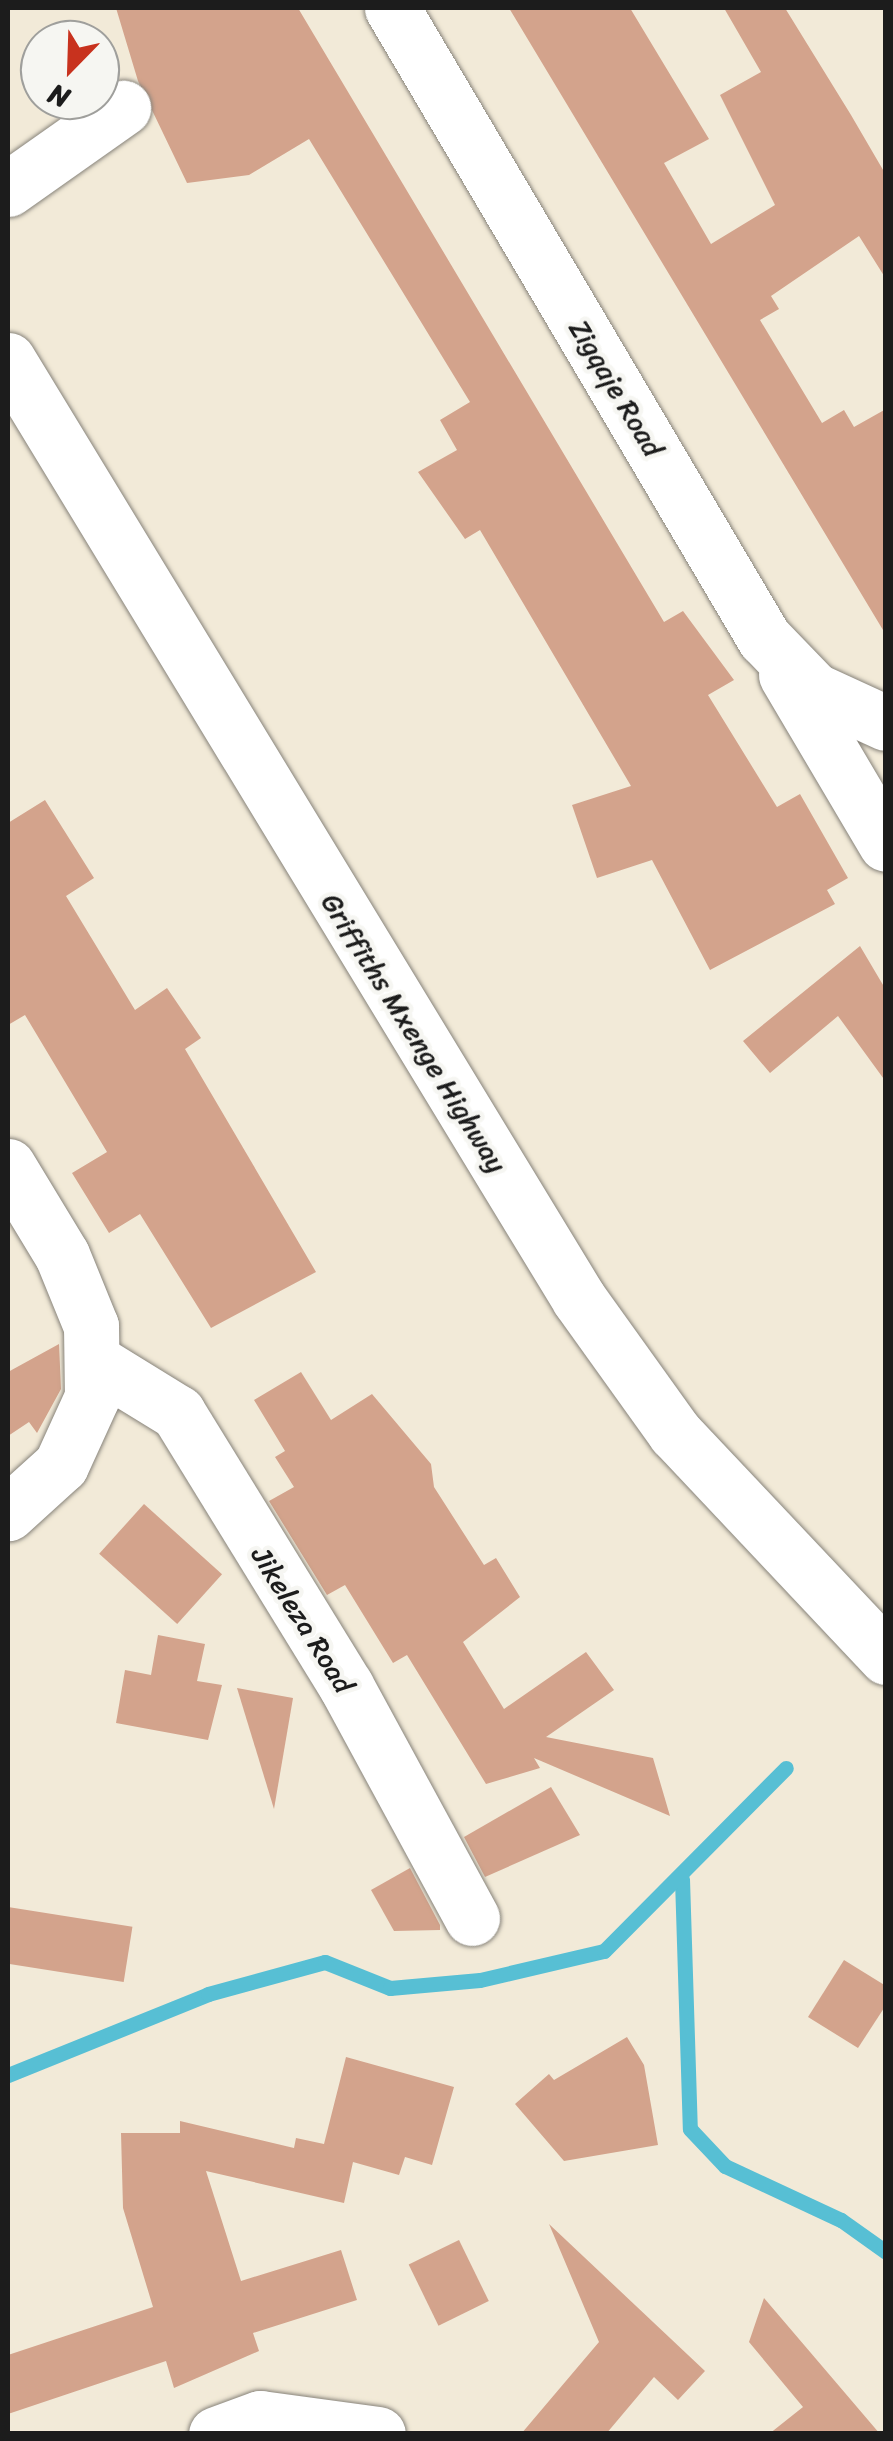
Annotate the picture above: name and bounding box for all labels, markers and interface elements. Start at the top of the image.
north arrow [20,20,120,120]
text: N [40,70,77,123]
street label: Zigqaje Road [562,313,670,463]
street label: Griffiths Mxenge Highway [314,887,514,1179]
street label: Jikeleza Road [244,1541,360,1699]

